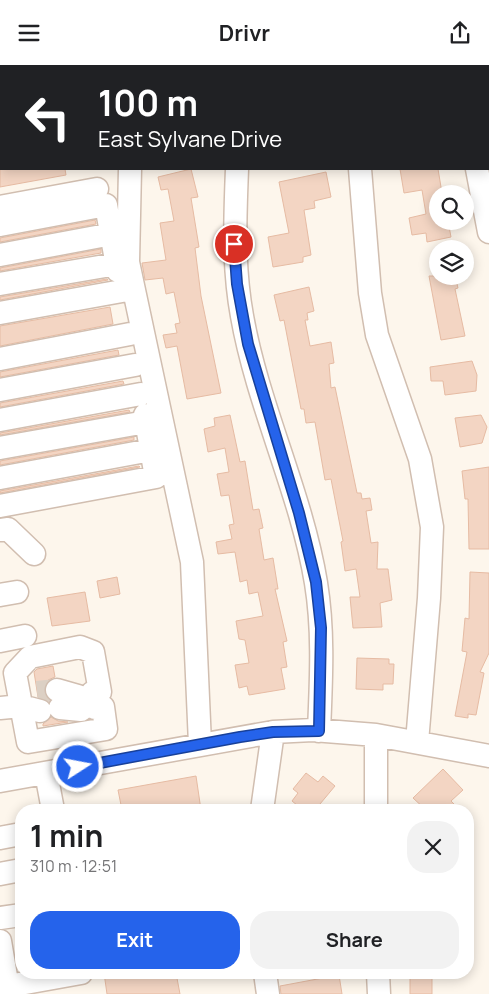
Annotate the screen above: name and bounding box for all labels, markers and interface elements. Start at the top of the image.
text: Drivr [219,18,270,48]
icon: menu [15,19,43,47]
icon: share [446,19,474,47]
text: 100 m [98,79,198,127]
icon: left [15,85,80,150]
text: East Sylvane Drive [98,124,282,154]
map controls [429,185,474,285]
button: search [429,185,474,230]
pin [213,223,255,265]
icon: arrive [220,230,248,258]
button: layers [429,240,474,285]
position arrow [51,740,103,792]
text: 1 min [30,815,103,856]
button: close [407,821,459,873]
text: 310 m · 12:51 [30,855,117,877]
button: Exit [30,911,240,969]
button: Share [250,911,459,969]

